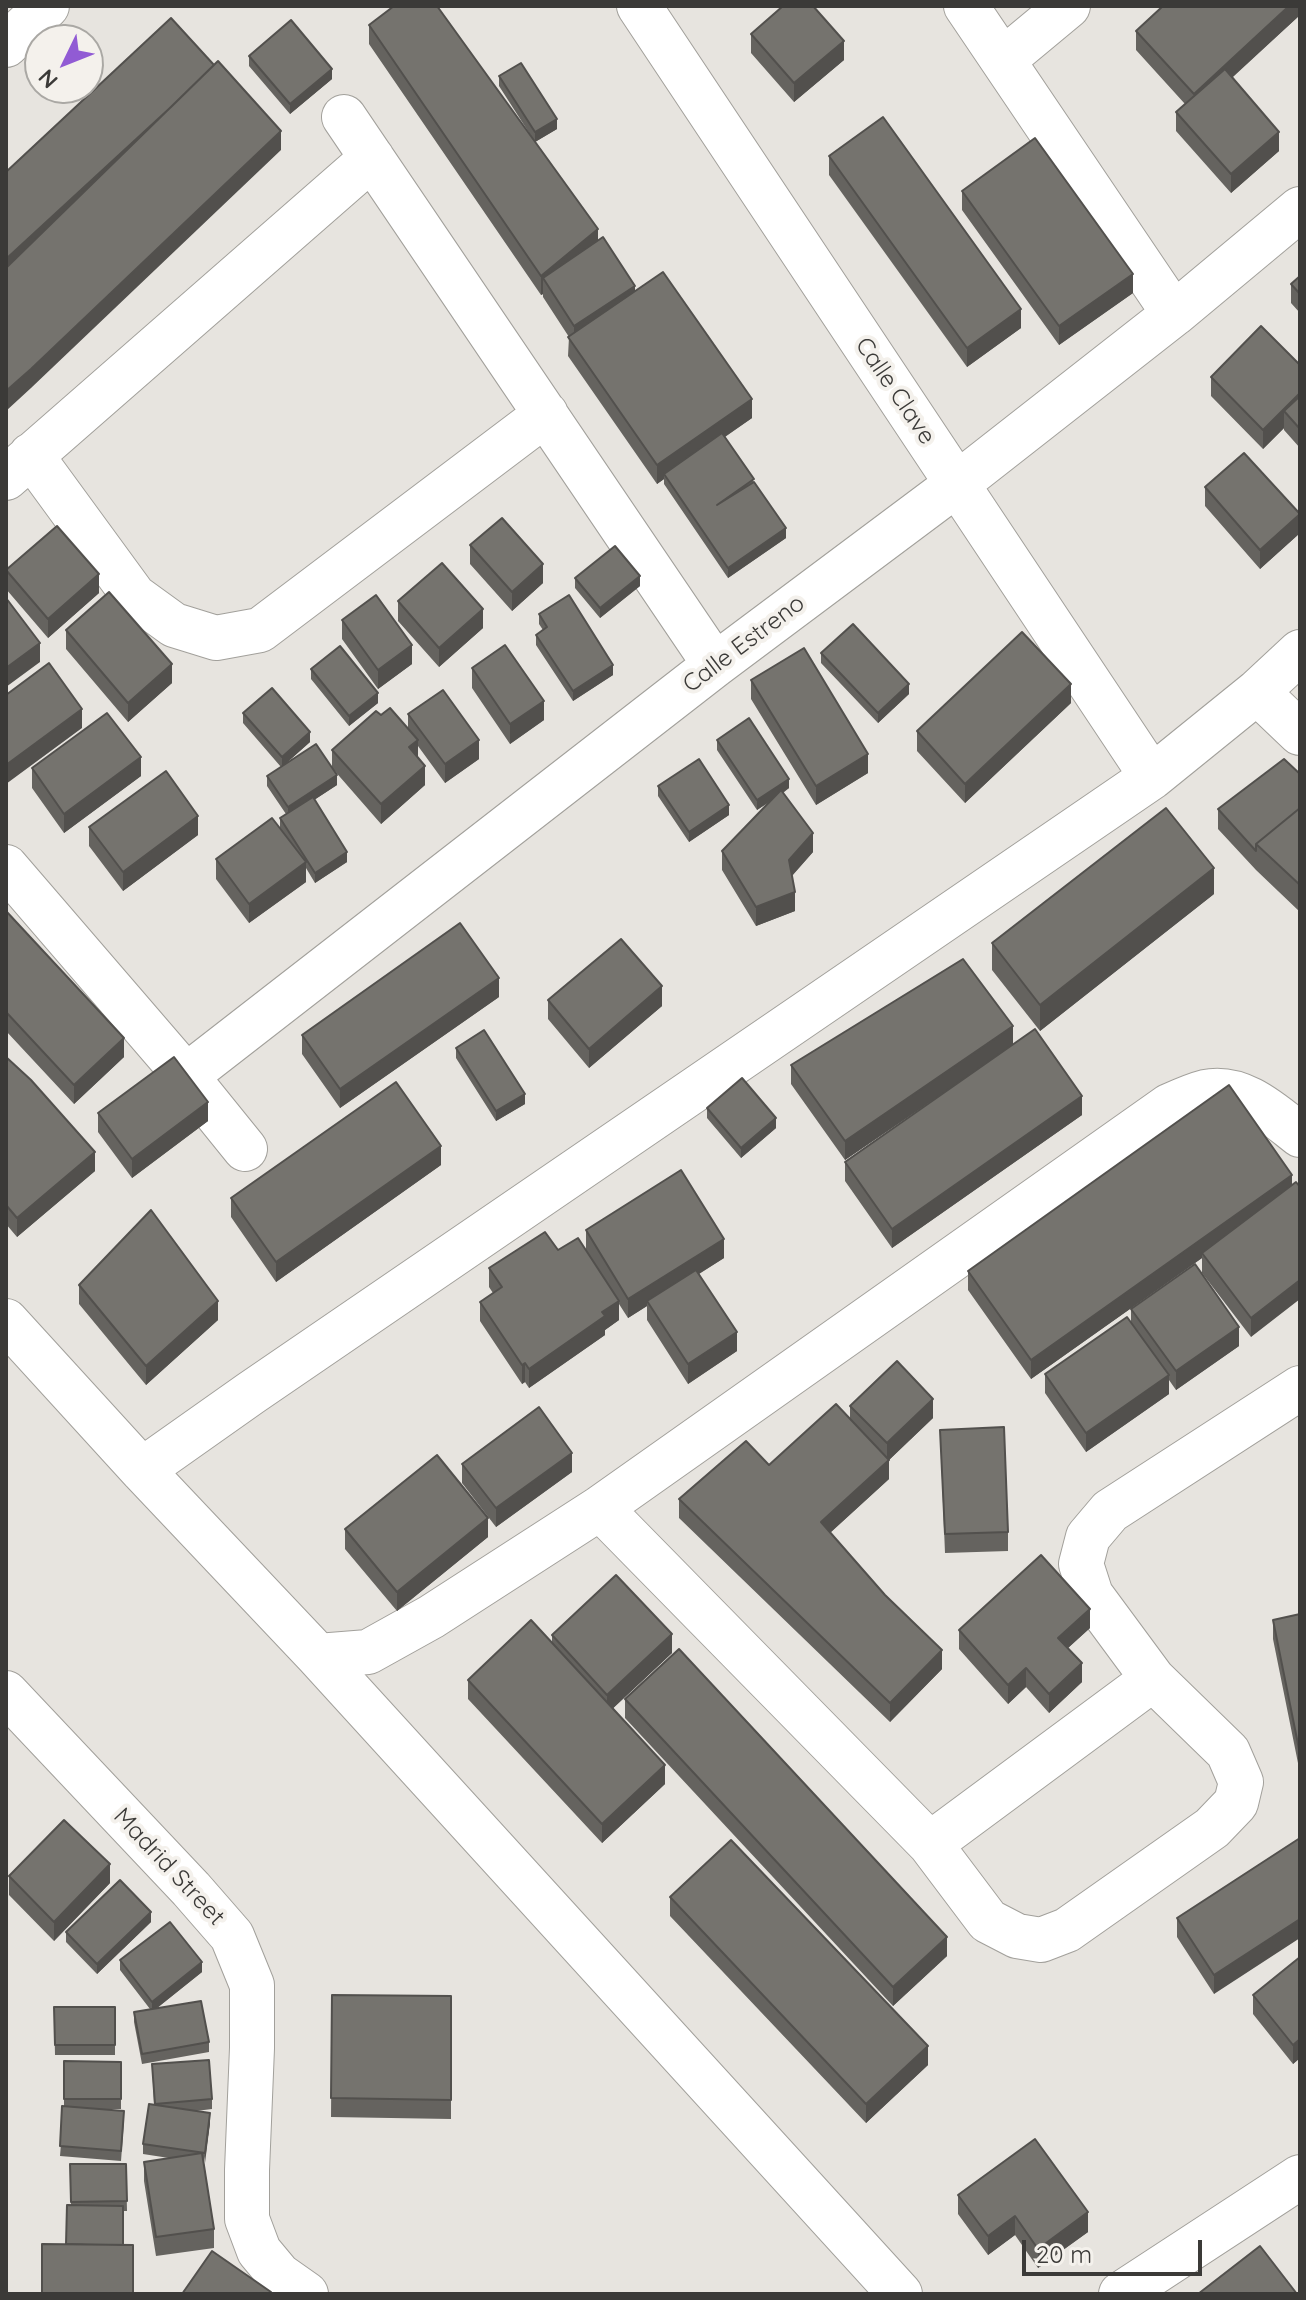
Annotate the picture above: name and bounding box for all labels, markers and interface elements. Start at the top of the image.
north arrow [24,24,104,104]
text: N [32,64,64,94]
street label: Calle Clave [849,332,941,450]
street label: Calle Estreno [678,589,810,699]
street label: Madrid Street [107,1802,231,1932]
scale bar [1026,2224,1206,2274]
text: 20 m [1036,2239,1092,2269]

